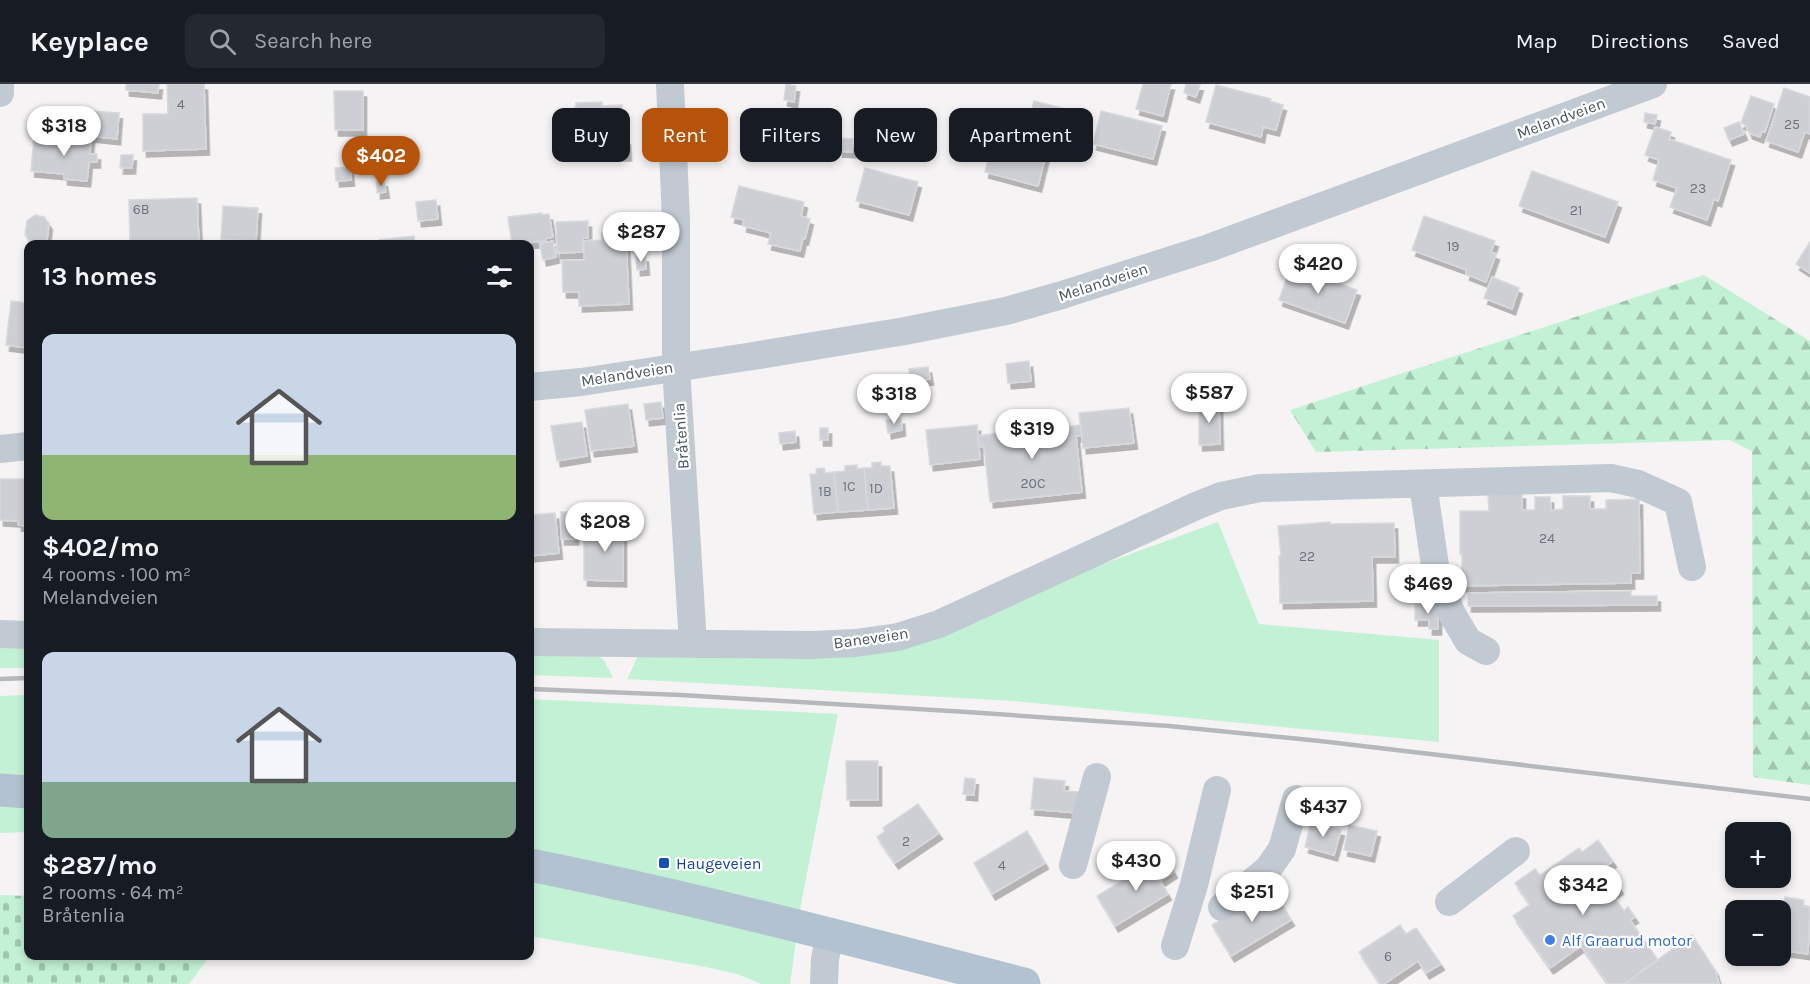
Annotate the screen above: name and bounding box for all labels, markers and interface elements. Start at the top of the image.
search box [185,14,605,68]
text: Keyplace [30,25,149,58]
icon: search [206,25,239,58]
text: Search here [254,28,372,54]
text: Map [1516,29,1557,53]
text: Directions [1590,29,1689,53]
text: Saved [1722,29,1780,53]
street label: Melandveien [1514,93,1608,143]
house number: 4 [177,96,185,113]
pin: $318 [28,106,100,157]
chip: Buy [552,108,630,162]
chip: Rent [642,108,728,162]
chip: Filters [740,108,842,162]
chip: New [854,108,937,162]
chip: Apartment [949,108,1093,162]
text: $318 [41,114,87,137]
house number: 25 [1784,116,1800,133]
pin: $402 [345,136,417,187]
text: $402 [356,144,406,167]
house number: 23 [1690,180,1706,197]
house number: 6B [133,201,149,218]
house number: 21 [1570,202,1582,219]
pin: $287 [605,212,677,263]
text: $287 [617,220,665,243]
house number: 19 [1447,238,1459,255]
pin: $420 [1282,244,1354,295]
text: $420 [1293,252,1343,275]
street label: Melandveien [1056,259,1150,305]
icon: filters [483,260,516,293]
text: 13 homes [42,261,157,292]
street label: Melandveien [580,357,674,391]
icon: home [225,373,333,481]
pin: $587 [1173,373,1245,424]
pin: $318 [858,374,930,425]
text: $587 [1185,381,1233,404]
text: $318 [871,382,917,405]
street label: Bråtenlia [669,402,693,470]
pin: $319 [996,409,1068,460]
text: $319 [1009,417,1055,440]
house number: 20C [1020,475,1046,492]
house number: 1C [842,478,856,495]
house number: 1D [869,480,883,497]
house number: 1B [818,483,832,500]
pin: $208 [569,502,641,553]
text: $208 [579,510,631,533]
house number: 24 [1539,530,1555,547]
text: $402/mo [42,532,159,563]
house number: 22 [1299,548,1315,565]
text: 4 rooms · 100 m² [42,563,191,586]
pin: $469 [1392,564,1464,615]
text: $469 [1403,572,1453,595]
text: Melandveien [42,586,158,609]
street label: Baneveien [832,623,910,653]
icon: home [225,691,333,799]
pin: $437 [1287,787,1359,838]
text: $437 [1299,795,1347,818]
map controls [1725,822,1791,966]
button: + [1725,822,1791,888]
house number: 2 [902,833,910,850]
pin: $430 [1100,841,1172,892]
text: $430 [1111,849,1161,872]
text: $287/mo [42,850,157,881]
place label: Haugeveien [676,854,761,873]
marker: Haugeveien [657,856,671,870]
house number: 4 [998,857,1006,874]
pin: $342 [1547,865,1619,916]
pin: $251 [1216,872,1288,923]
text: $342 [1558,873,1608,896]
text: $251 [1230,880,1274,903]
text: 2 rooms · 64 m² [42,881,184,904]
button: − [1725,900,1791,966]
text: Bråtenlia [42,904,125,927]
place label: Alf Graarud motor [1562,931,1692,950]
marker: Alf Graarud motor [1543,933,1557,947]
house number: 6 [1384,948,1392,965]

